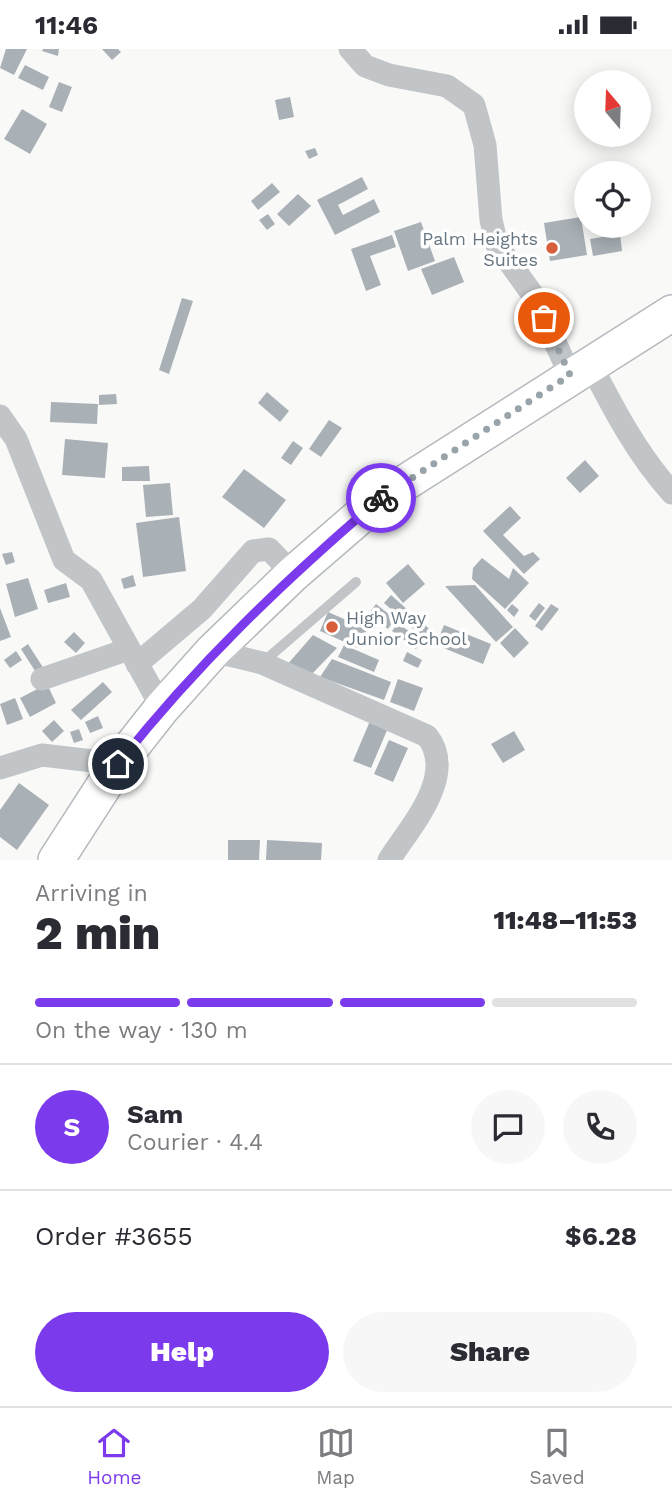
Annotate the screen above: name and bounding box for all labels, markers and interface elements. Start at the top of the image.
text: 11:46 [35,10,98,40]
north arrow [574,70,651,147]
map controls [574,70,651,238]
button: locate [574,161,651,238]
place label: Palm Heights Suites [422,228,538,270]
marker: Palm Heights Suites [544,240,560,256]
pin [514,288,574,348]
icon: bag [525,299,563,337]
courier [346,463,416,533]
icon: bike [362,479,400,517]
place label: High Way Junior School [346,607,467,649]
marker: High Way Junior School [324,619,340,635]
pin [88,734,148,794]
icon: home [99,745,137,783]
text: Arriving in [35,880,148,907]
text: 11:48–11:53 [493,905,637,935]
text: 2 min [35,906,160,960]
text: On the way · 130 m [35,1017,248,1044]
button: chat [471,1090,545,1164]
button: phone [563,1090,637,1164]
text: Sam [127,1099,183,1129]
text: S [64,1112,80,1142]
text: Courier · 4.4 [127,1129,263,1156]
text: Order #3655 [35,1221,193,1251]
text: $6.28 [565,1221,637,1251]
button: Help [35,1312,329,1392]
button: Share [343,1312,637,1392]
tab: Home [87,1424,142,1489]
tab: Map [316,1424,355,1489]
tab: Saved [529,1424,585,1489]

